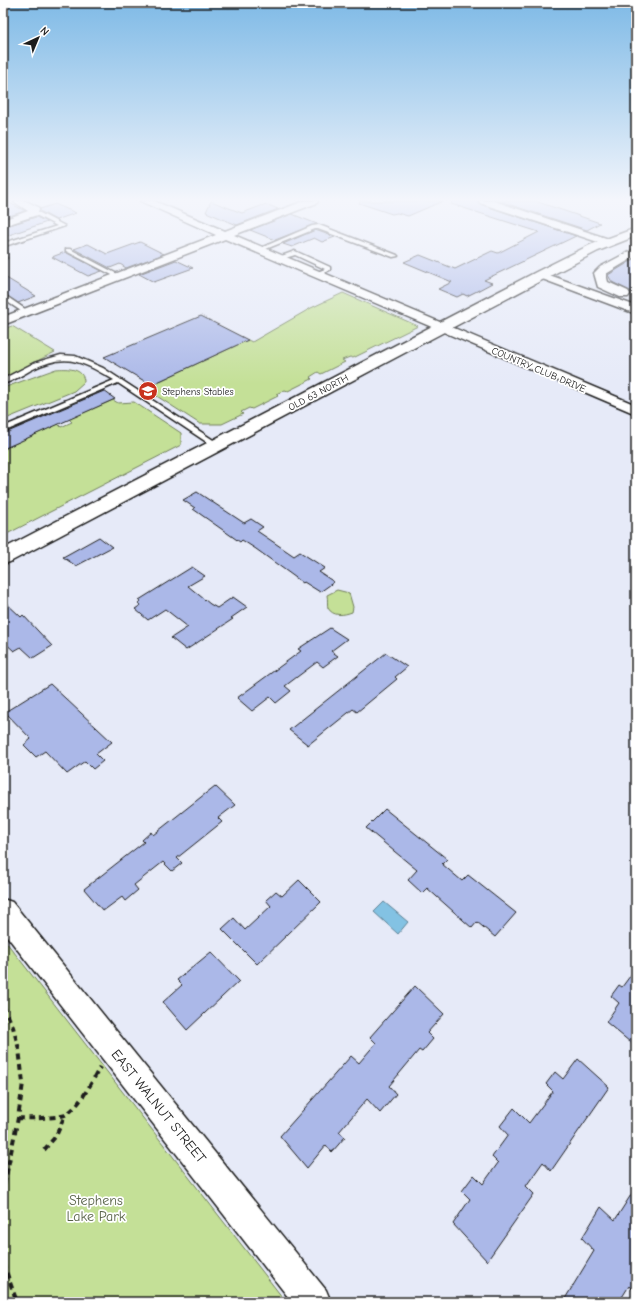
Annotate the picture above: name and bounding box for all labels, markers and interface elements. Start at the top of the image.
north arrow [18,18,58,58]
text: N [37,24,52,38]
street label: COUNTRY CLUB DRIVE [490,345,588,395]
street label: OLD 63 NORTH [286,372,351,414]
school or university icon: Stephens Stables [137,380,159,402]
place label: Stephens Stables [162,386,234,398]
street label: EAST WALNUT STREET [108,1046,210,1167]
park label: Stephens Lake Park [67,1192,126,1225]

